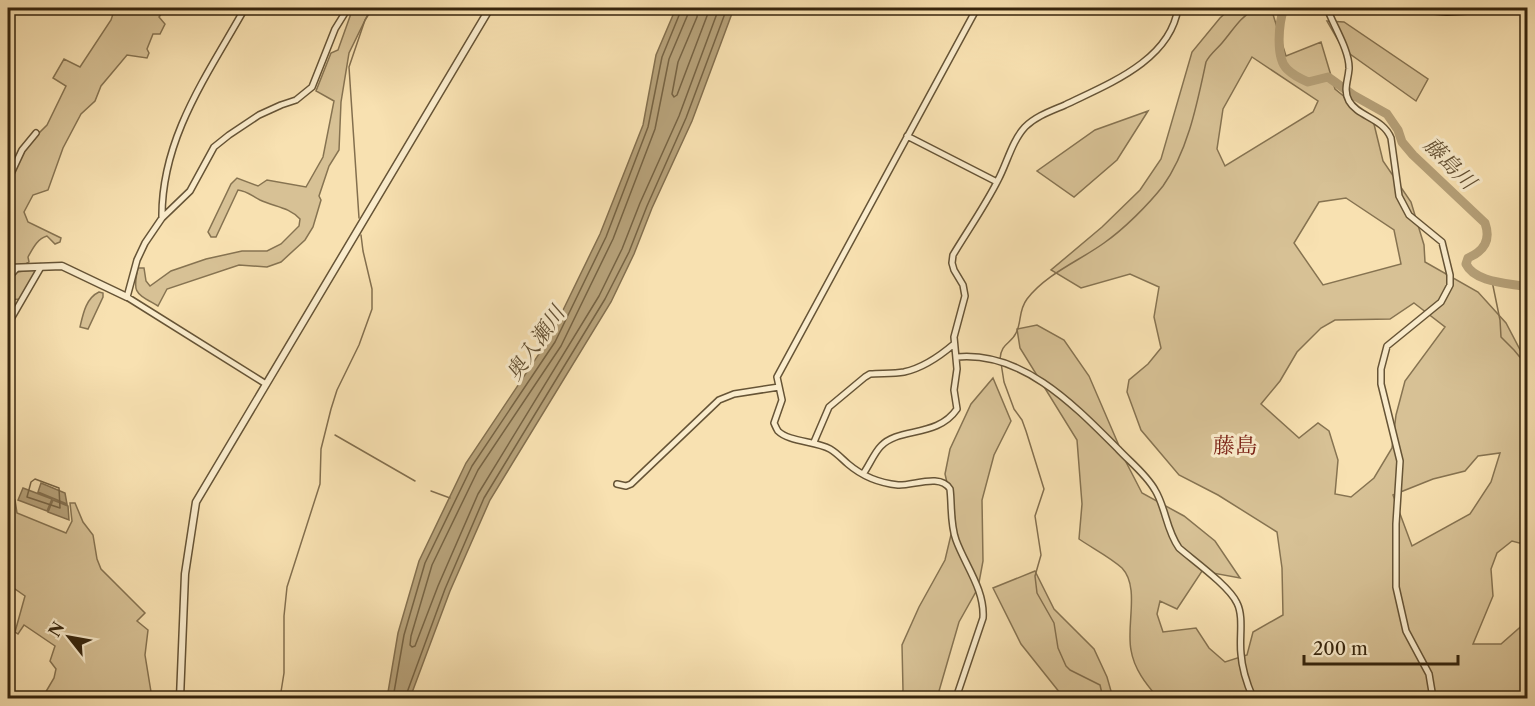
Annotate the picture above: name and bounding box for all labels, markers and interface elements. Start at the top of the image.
water label: 藤島川 [1419,132,1483,196]
water label: 奥入瀬川 [501,300,570,385]
district label: 藤島 [1213,432,1257,459]
north arrow [39,607,99,667]
text: N [44,618,68,640]
scale bar [1304,628,1458,666]
text: 200 m [1313,638,1368,660]

